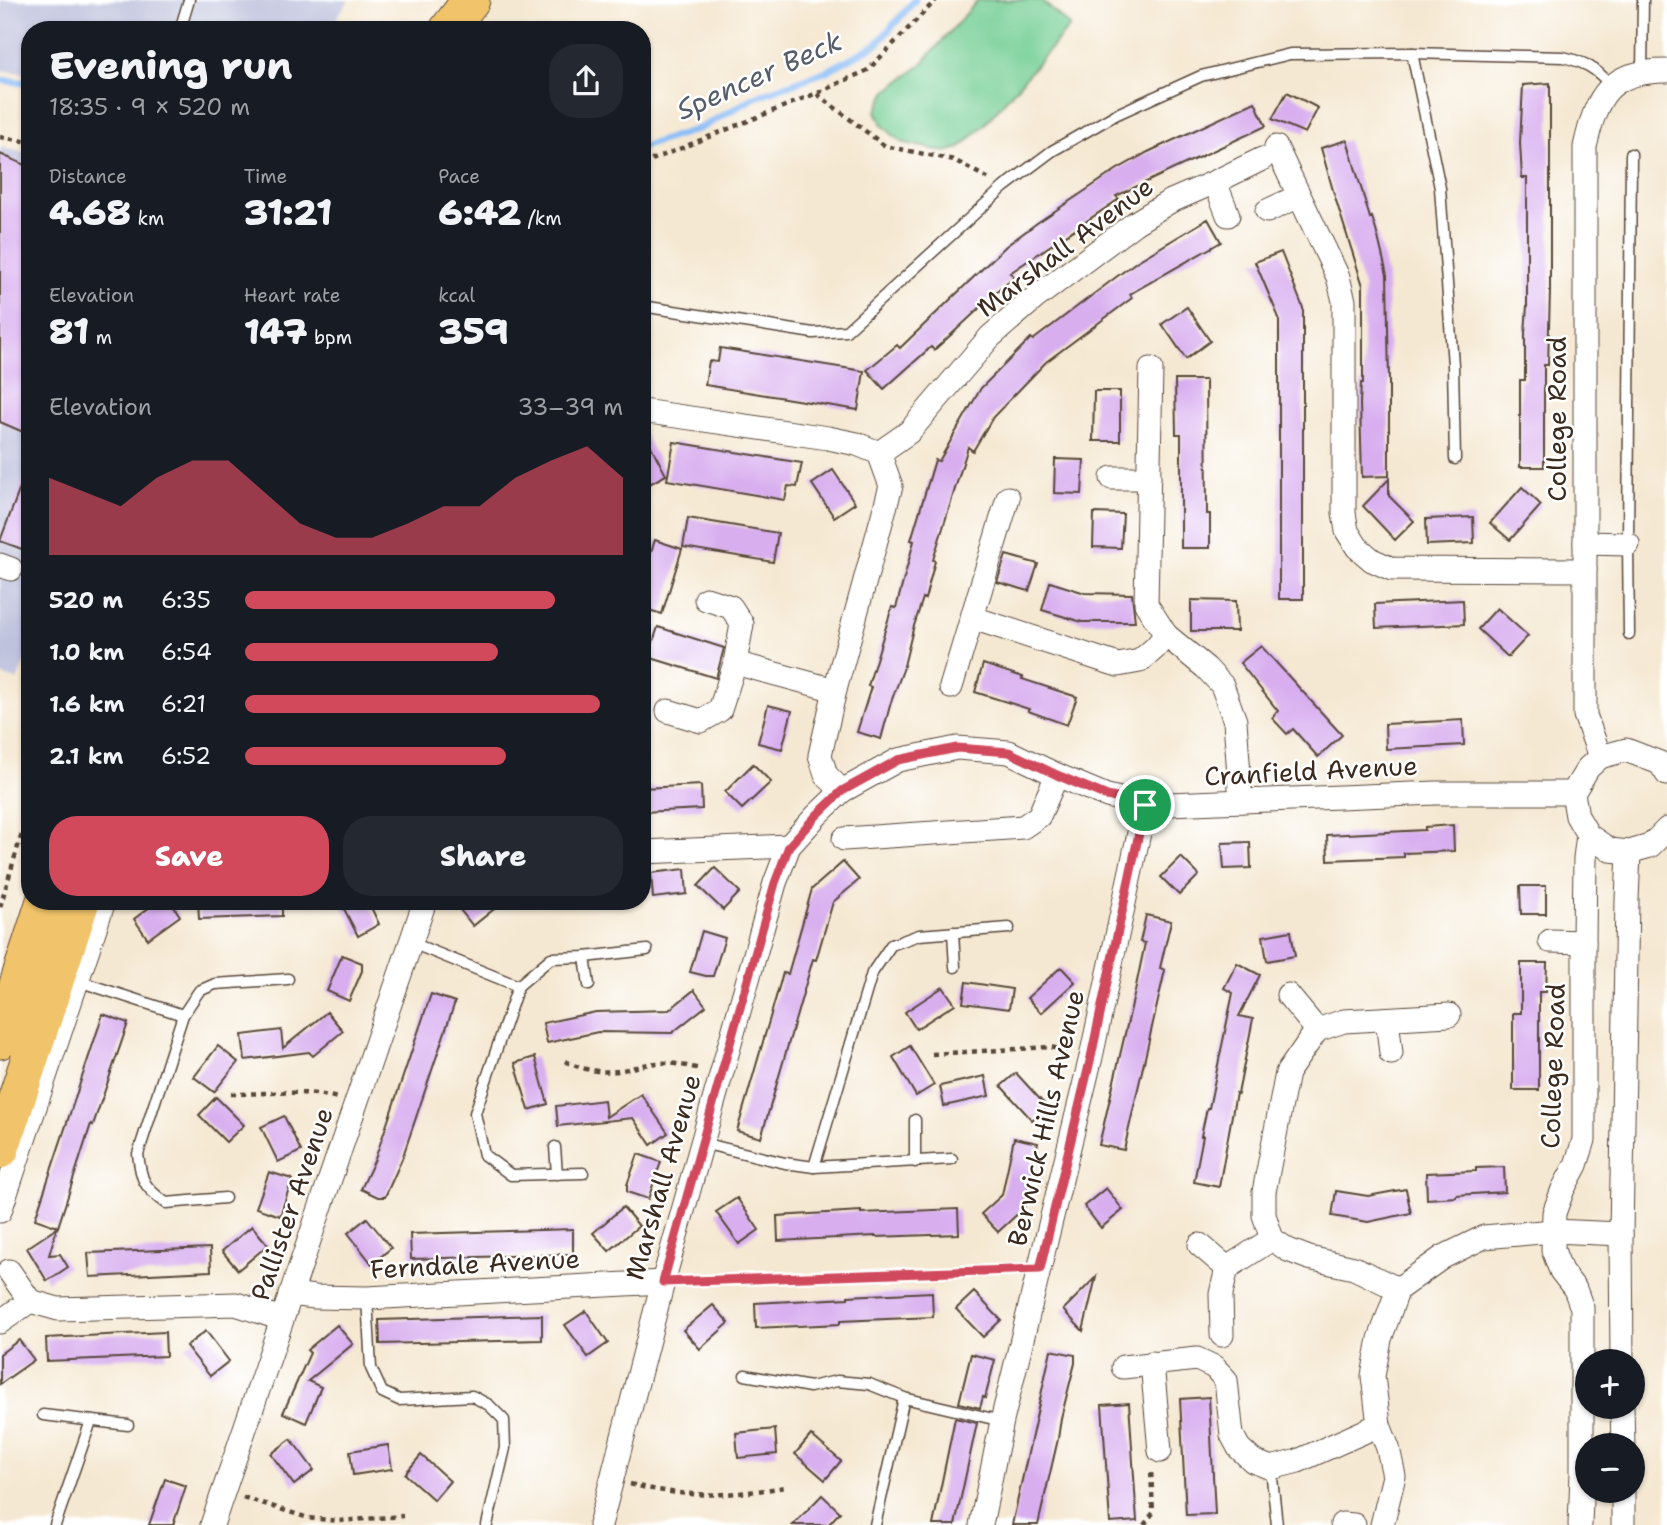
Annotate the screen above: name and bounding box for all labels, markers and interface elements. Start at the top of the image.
water label: Spencer Beck [670,21,848,129]
text: Evening run [49,40,292,91]
button: share [549,44,623,118]
text: 18:35 · 9 × 520 m [49,92,250,122]
text: Distance [49,164,127,189]
text: Time [244,164,287,189]
text: Pace [438,164,480,189]
street label: Marshall Avenue [969,169,1160,325]
text: 4.68 [49,189,131,236]
text: 31:21 [244,189,332,236]
text: 6:42 [438,189,521,236]
text: km [131,206,164,231]
text: /km [521,206,562,231]
text: Elevation [49,283,134,308]
text: Heart rate [244,283,340,308]
text: kcal [438,283,475,308]
text: 81 [49,308,89,355]
text: 147 [244,308,307,355]
text: 359 [438,308,509,355]
text: m [89,325,112,350]
text: bpm [307,325,352,350]
street label: College Road [1539,336,1574,502]
text: Elevation [49,392,152,422]
text: 33–39 m [517,392,623,422]
text: 520 m [49,585,123,615]
text: 6:35 [161,585,211,615]
text: 1.0 km [49,637,124,667]
text: 6:54 [161,637,212,667]
text: 1.6 km [49,689,124,719]
text: 6:21 [161,689,206,719]
text: 2.1 km [49,741,123,771]
text: 6:52 [161,741,211,771]
street label: Cranfield Avenue [1203,747,1419,794]
pin [1115,775,1175,835]
icon: arrive [1126,786,1164,824]
button: Save [49,816,329,896]
button: Share [343,816,623,896]
street label: College Road [1532,983,1573,1149]
street label: Berwick Hills Avenue [999,986,1092,1250]
street label: Marshall Avenue [616,1070,709,1284]
street label: Pallister Avenue [242,1103,341,1305]
street label: Ferndale Avenue [369,1241,581,1286]
map controls [1575,1349,1645,1503]
button: + [1575,1349,1645,1419]
button: − [1575,1433,1645,1503]

